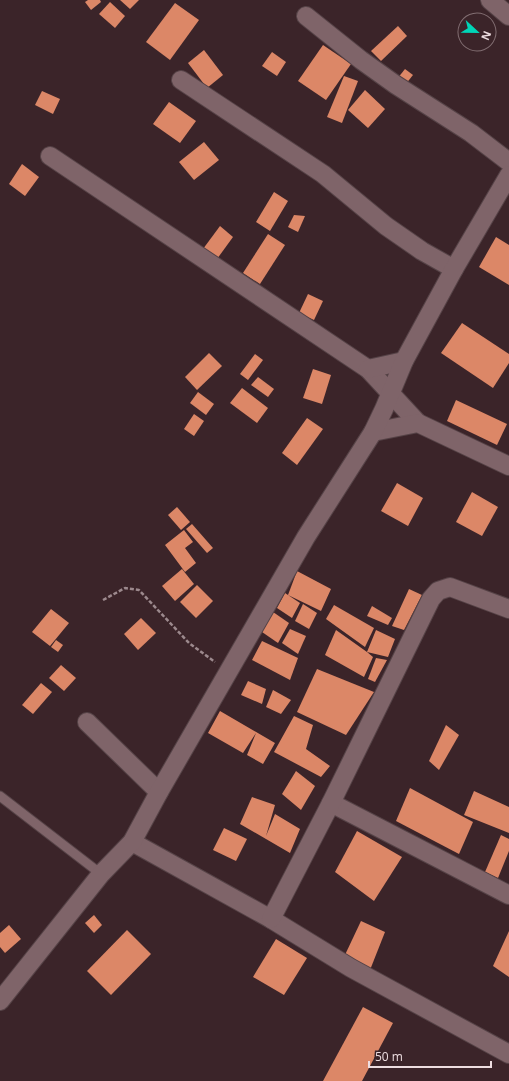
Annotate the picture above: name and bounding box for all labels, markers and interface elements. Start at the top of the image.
north arrow [457,12,497,52]
text: N [478,29,495,43]
scale bar [369,1043,491,1069]
text: 50 m [375,1048,403,1065]

